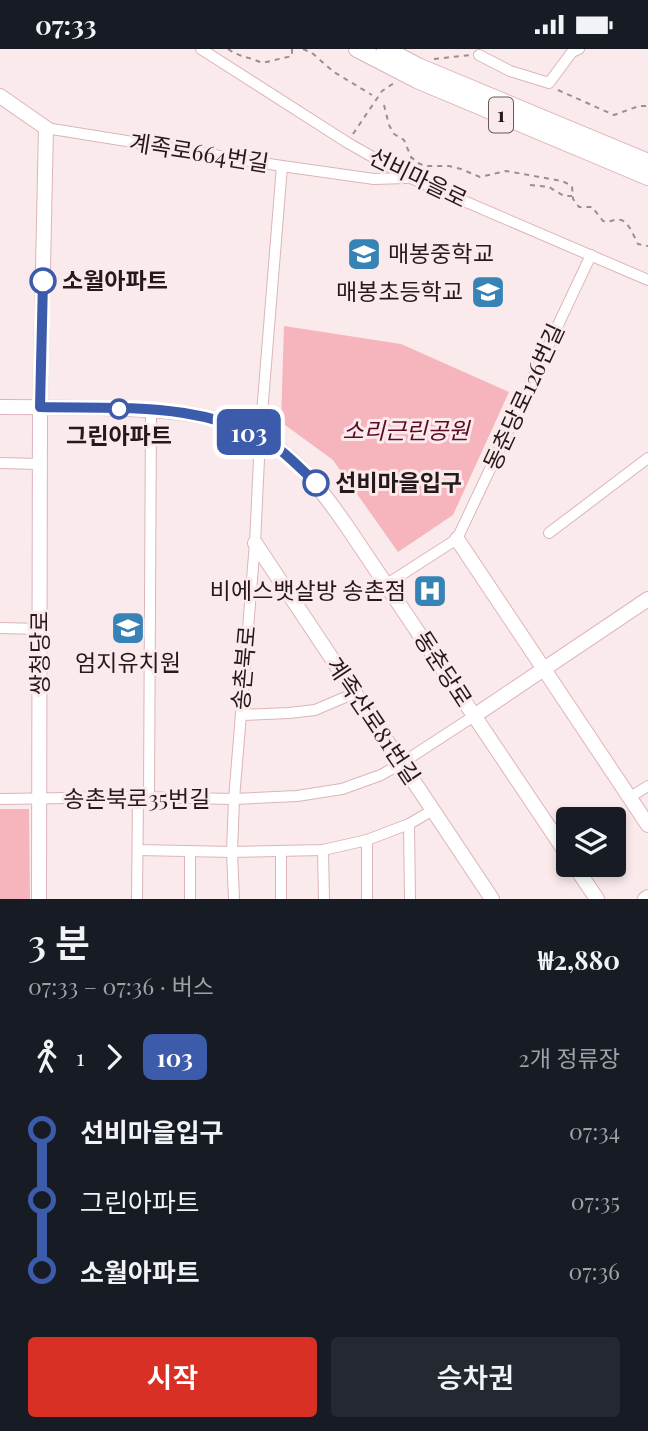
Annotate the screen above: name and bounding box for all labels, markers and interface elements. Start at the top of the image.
text: 07:33 [35,7,97,42]
road number: 1 [489,97,513,133]
street label: 계족로664번길 [127,125,271,178]
street label: 선비마을로 [364,140,473,214]
school or university icon: 매봉중학교 [345,235,383,273]
place label: 매봉중학교 [388,237,494,268]
place label: 소월아파트 [62,264,168,295]
marker: 소월아파트 [30,268,56,294]
school or university icon: 매봉초등학교 [469,273,507,311]
place label: 매봉초등학교 [336,275,463,306]
street label: 동춘당로126번길 [475,318,570,475]
marker: 그린아파트 [109,399,129,419]
line badge: 103 [209,409,289,455]
park label: 소리근린공원 [343,414,471,445]
text: 103 [231,416,267,448]
place label: 그린아파트 [66,419,172,450]
place label: 선비마을입구 [335,466,462,497]
marker: 선비마을입구 [303,470,329,496]
hospital icon: 비에스뱃살방 송촌점 [411,572,449,610]
place label: 비에스뱃살방 송촌점 [210,574,406,605]
school or university icon: 엄지유치원 [109,609,147,647]
street label: 쌍청당로 [23,611,54,695]
street label: 송촌북로 [223,624,262,711]
street label: 동춘당로 [408,624,480,712]
place label: 엄지유치원 [75,646,181,677]
street label: 계족산로81번길 [320,650,428,790]
street label: 송촌북로35번길 [64,782,210,813]
map controls [556,807,626,877]
button: layers [556,807,626,877]
text: 3 분 [28,916,90,967]
text: ₩2,880 [538,942,620,977]
text: 07:33 – 07:36 · 버스 [28,970,214,1001]
icon: walk [28,1038,66,1076]
icon: forward [95,1038,133,1076]
text: 1 [76,1041,85,1072]
text: 103 [157,1041,193,1073]
text: 2개 정류장 [519,1042,620,1073]
text: 선비마을입구 [80,1114,224,1149]
text: 07:34 [569,1115,620,1146]
text: 그린아파트 [80,1184,200,1219]
text: 07:35 [571,1185,620,1216]
text: 소월아파트 [80,1254,200,1289]
text: 07:36 [568,1255,620,1286]
button: 시작 [28,1337,317,1417]
button: 승차권 [331,1337,620,1417]

